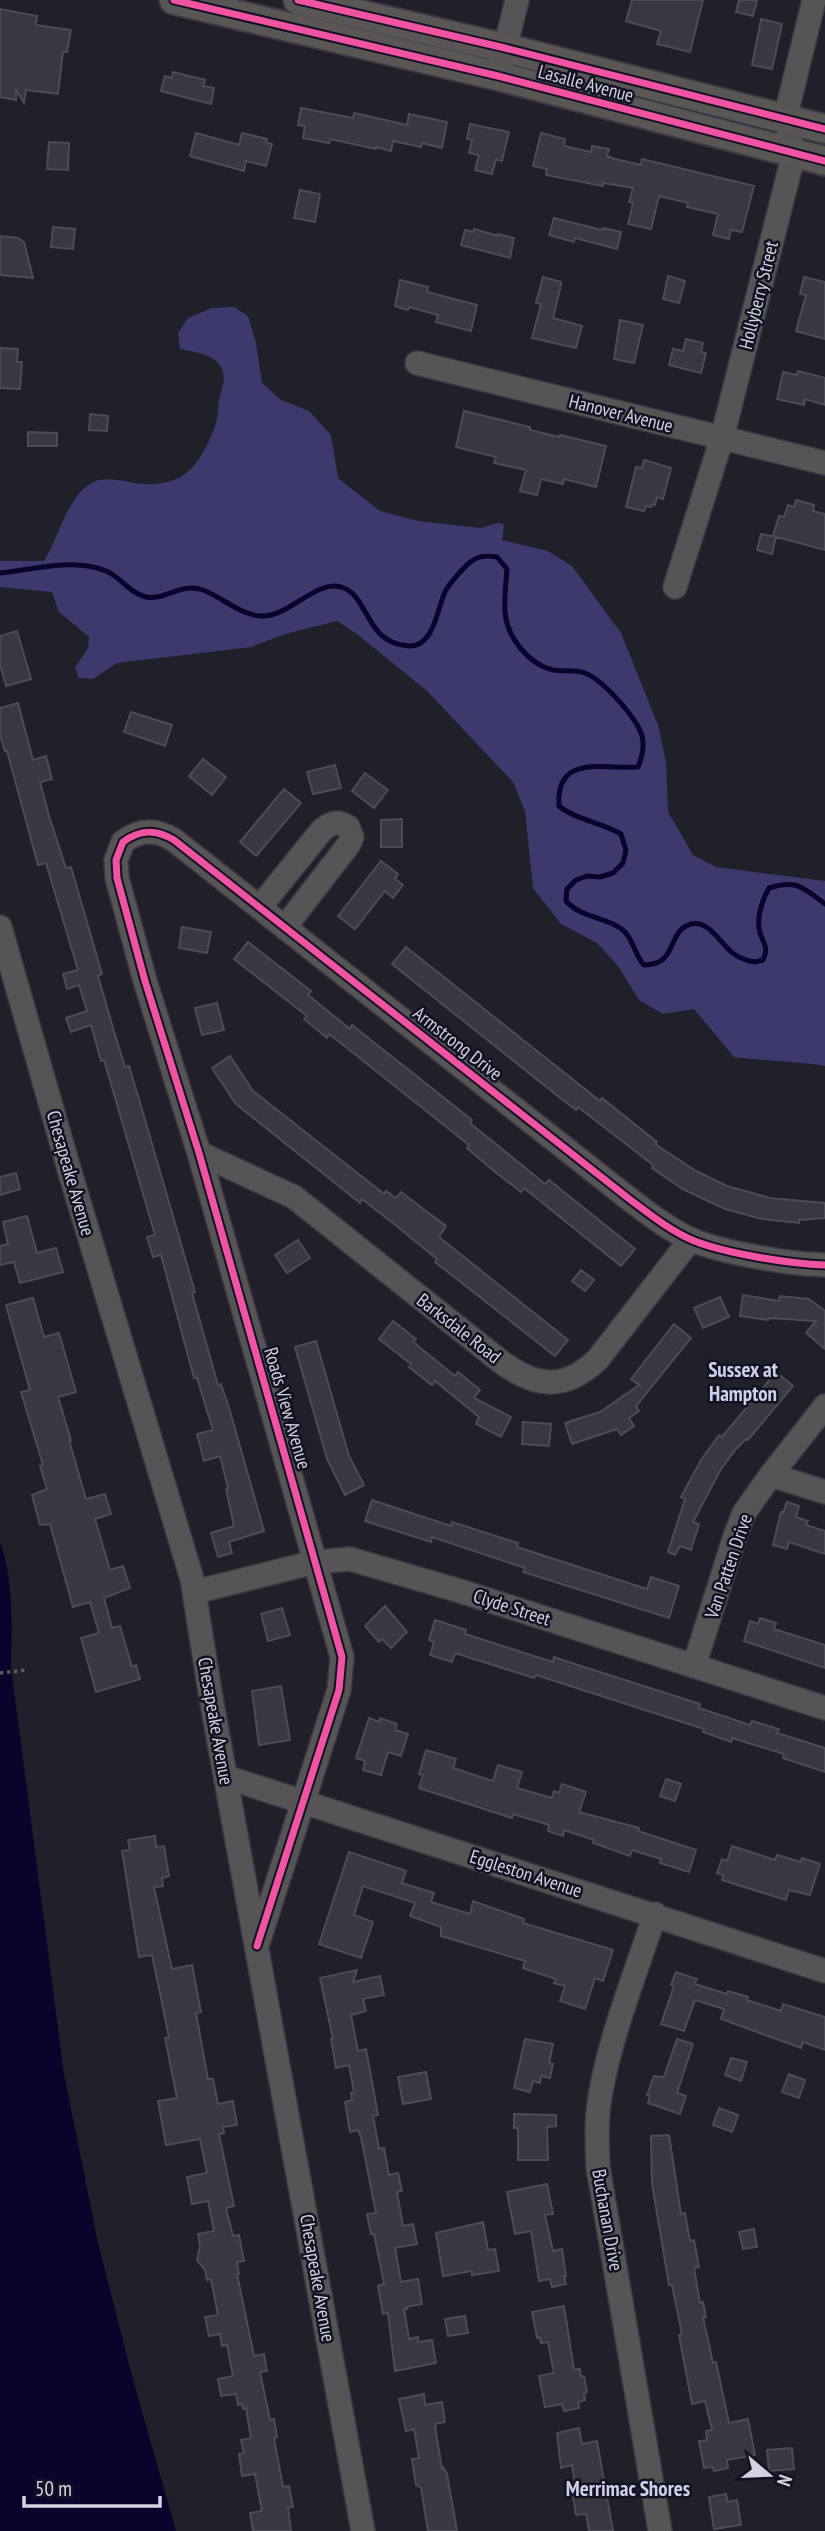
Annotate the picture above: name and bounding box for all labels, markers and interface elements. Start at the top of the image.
street label: Lasalle Avenue [536,59,636,107]
street label: Hollyberry Street [733,238,783,352]
street label: Hanover Avenue [567,389,676,438]
street label: Armstrong Drive [409,1001,508,1085]
street label: Chesapeake Avenue [42,1108,100,1239]
street label: Barksdale Road [412,1288,506,1368]
street label: Roads View Avenue [259,1344,317,1472]
district label: Sussex at Hampton [708,1356,778,1407]
street label: Van Patten Drive [699,1511,757,1622]
street label: Clyde Street [470,1583,554,1631]
street label: Chesapeake Avenue [193,1655,239,1787]
street label: Eggleston Avenue [467,1844,585,1902]
street label: Buchanan Drive [587,2167,629,2273]
street label: Chesapeake Avenue [295,2212,341,2344]
north arrow [734,2440,804,2510]
scale bar [24,2464,161,2508]
text: N [772,2472,798,2489]
text: 50 m [35,2475,72,2502]
district label: Merrimac Shores [566,2475,690,2502]

